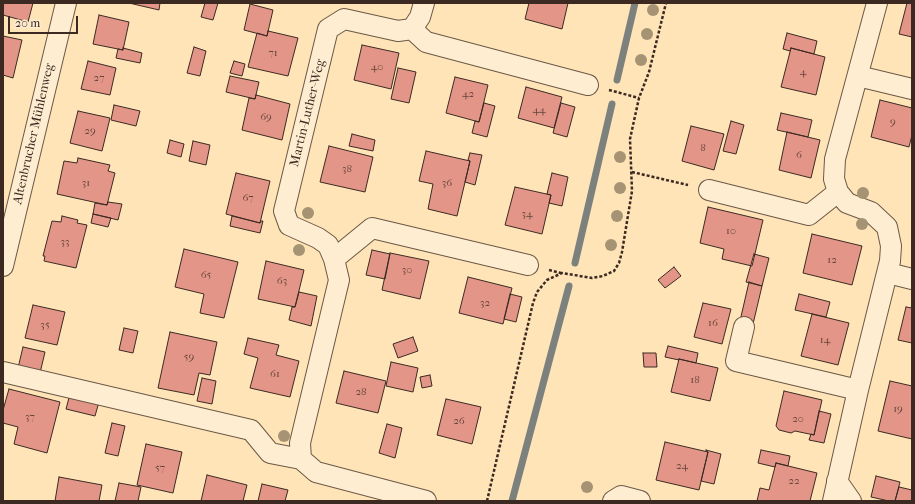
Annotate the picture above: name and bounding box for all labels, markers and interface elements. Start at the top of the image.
scale bar [10,8,80,34]
text: 20 m [15,16,40,30]
house number: 71 [268,46,278,60]
street label: Martin-Luther-Weg [287,57,329,169]
house number: 40 [371,60,383,74]
street label: Altenbrucher Mühlenweg [10,62,58,206]
house number: 4 [800,65,806,79]
house number: 27 [94,71,104,85]
house number: 42 [462,87,474,101]
house number: 44 [532,103,546,117]
house number: 69 [260,110,272,124]
house number: 9 [890,115,896,129]
house number: 29 [84,124,96,138]
house number: 8 [700,141,706,155]
house number: 6 [796,148,802,162]
house number: 38 [342,162,352,176]
house number: 31 [82,176,90,190]
house number: 36 [442,176,452,190]
house number: 67 [242,191,254,205]
house number: 34 [521,207,533,221]
house number: 10 [726,224,736,238]
house number: 33 [60,235,70,249]
house number: 12 [827,253,837,267]
house number: 30 [402,263,412,277]
house number: 65 [201,268,211,282]
house number: 63 [277,274,287,288]
house number: 32 [480,296,490,310]
house number: 16 [708,316,718,330]
house number: 35 [40,318,50,332]
house number: 14 [820,333,830,347]
house number: 59 [184,350,194,364]
house number: 61 [270,367,280,381]
house number: 18 [690,373,700,387]
house number: 28 [355,385,367,399]
house number: 19 [893,402,903,416]
house number: 37 [25,410,35,424]
house number: 20 [792,412,804,426]
house number: 26 [453,414,465,428]
house number: 24 [676,459,688,473]
house number: 57 [155,461,165,475]
house number: 22 [788,474,800,488]

